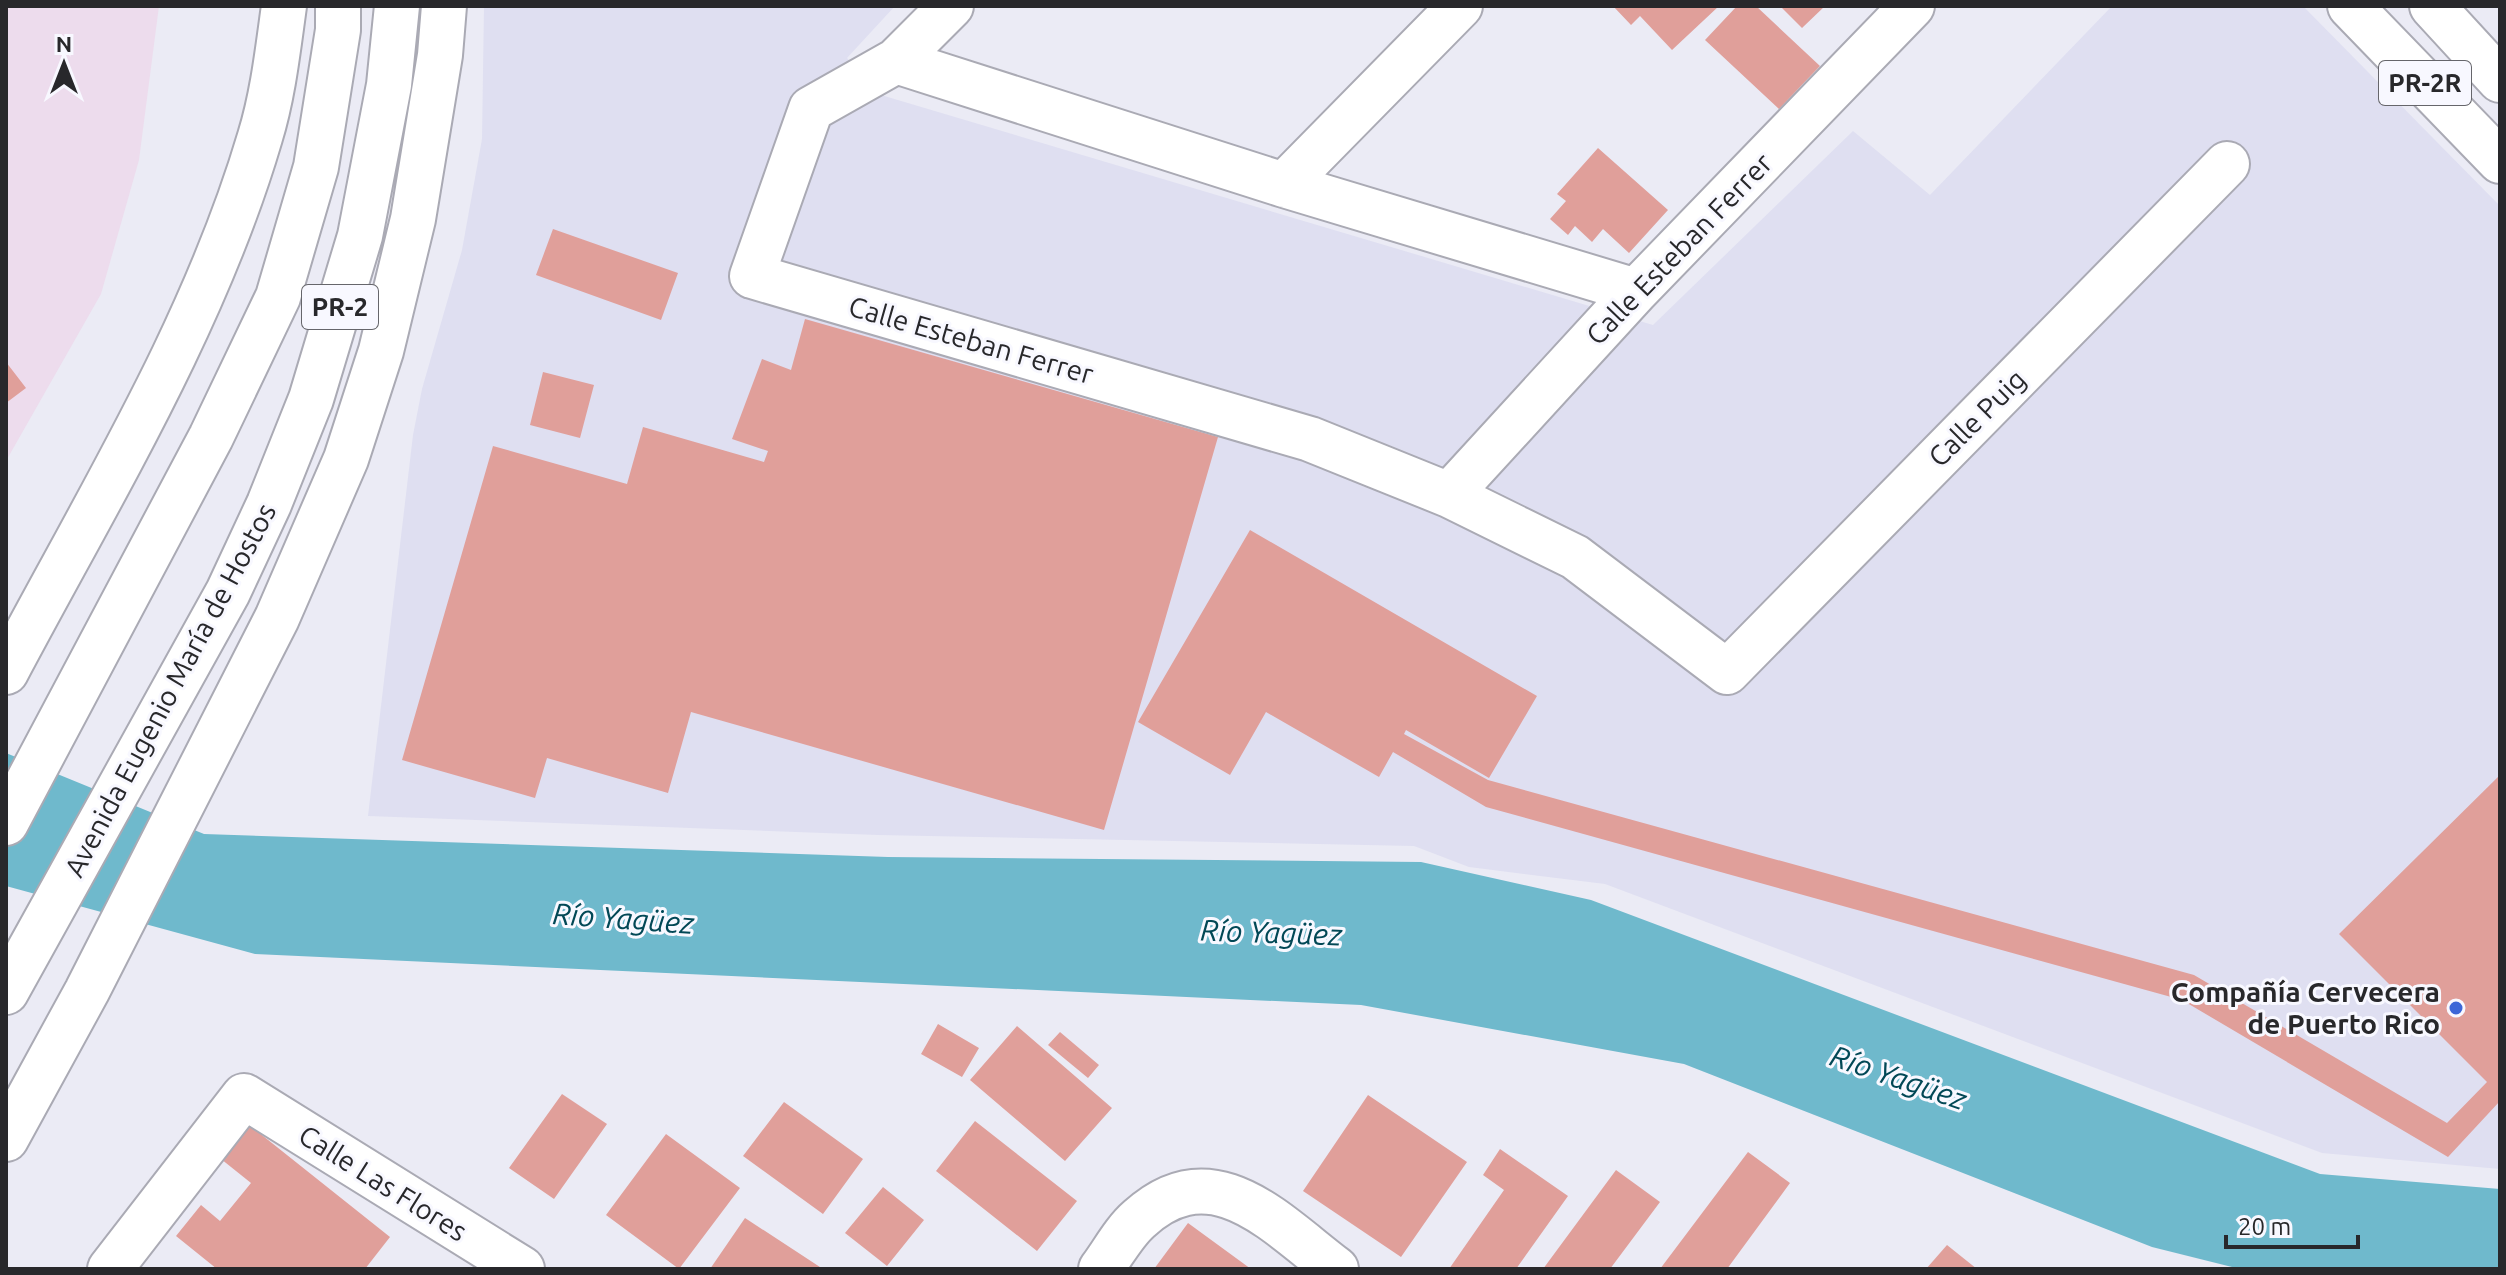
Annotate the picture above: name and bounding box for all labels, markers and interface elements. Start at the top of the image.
north arrow [24,24,104,104]
text: N [56,31,72,56]
road number: PR-2R [2379,61,2471,105]
street label: Calle Esteban Ferrer [1580,147,1778,350]
road number: PR-2 [302,285,378,329]
street label: Calle Esteban Ferrer [845,290,1097,389]
street label: Calle Puig [1922,363,2031,472]
street label: Avenida Eugenio María de Hostos [58,498,281,882]
water label: Río Yagüez [551,896,696,940]
water label: Río Yagüez [1200,913,1344,952]
place label: Compañía Cervecera de Puerto Rico [2171,976,2440,1039]
marker: Compañía Cervecera de Puerto Rico [2447,999,2465,1017]
water label: Río Yagüez [1826,1038,1972,1117]
street label: Calle Las Flores [294,1119,473,1247]
scale bar [2226,1199,2358,1249]
text: 20 m [2238,1213,2291,1240]

